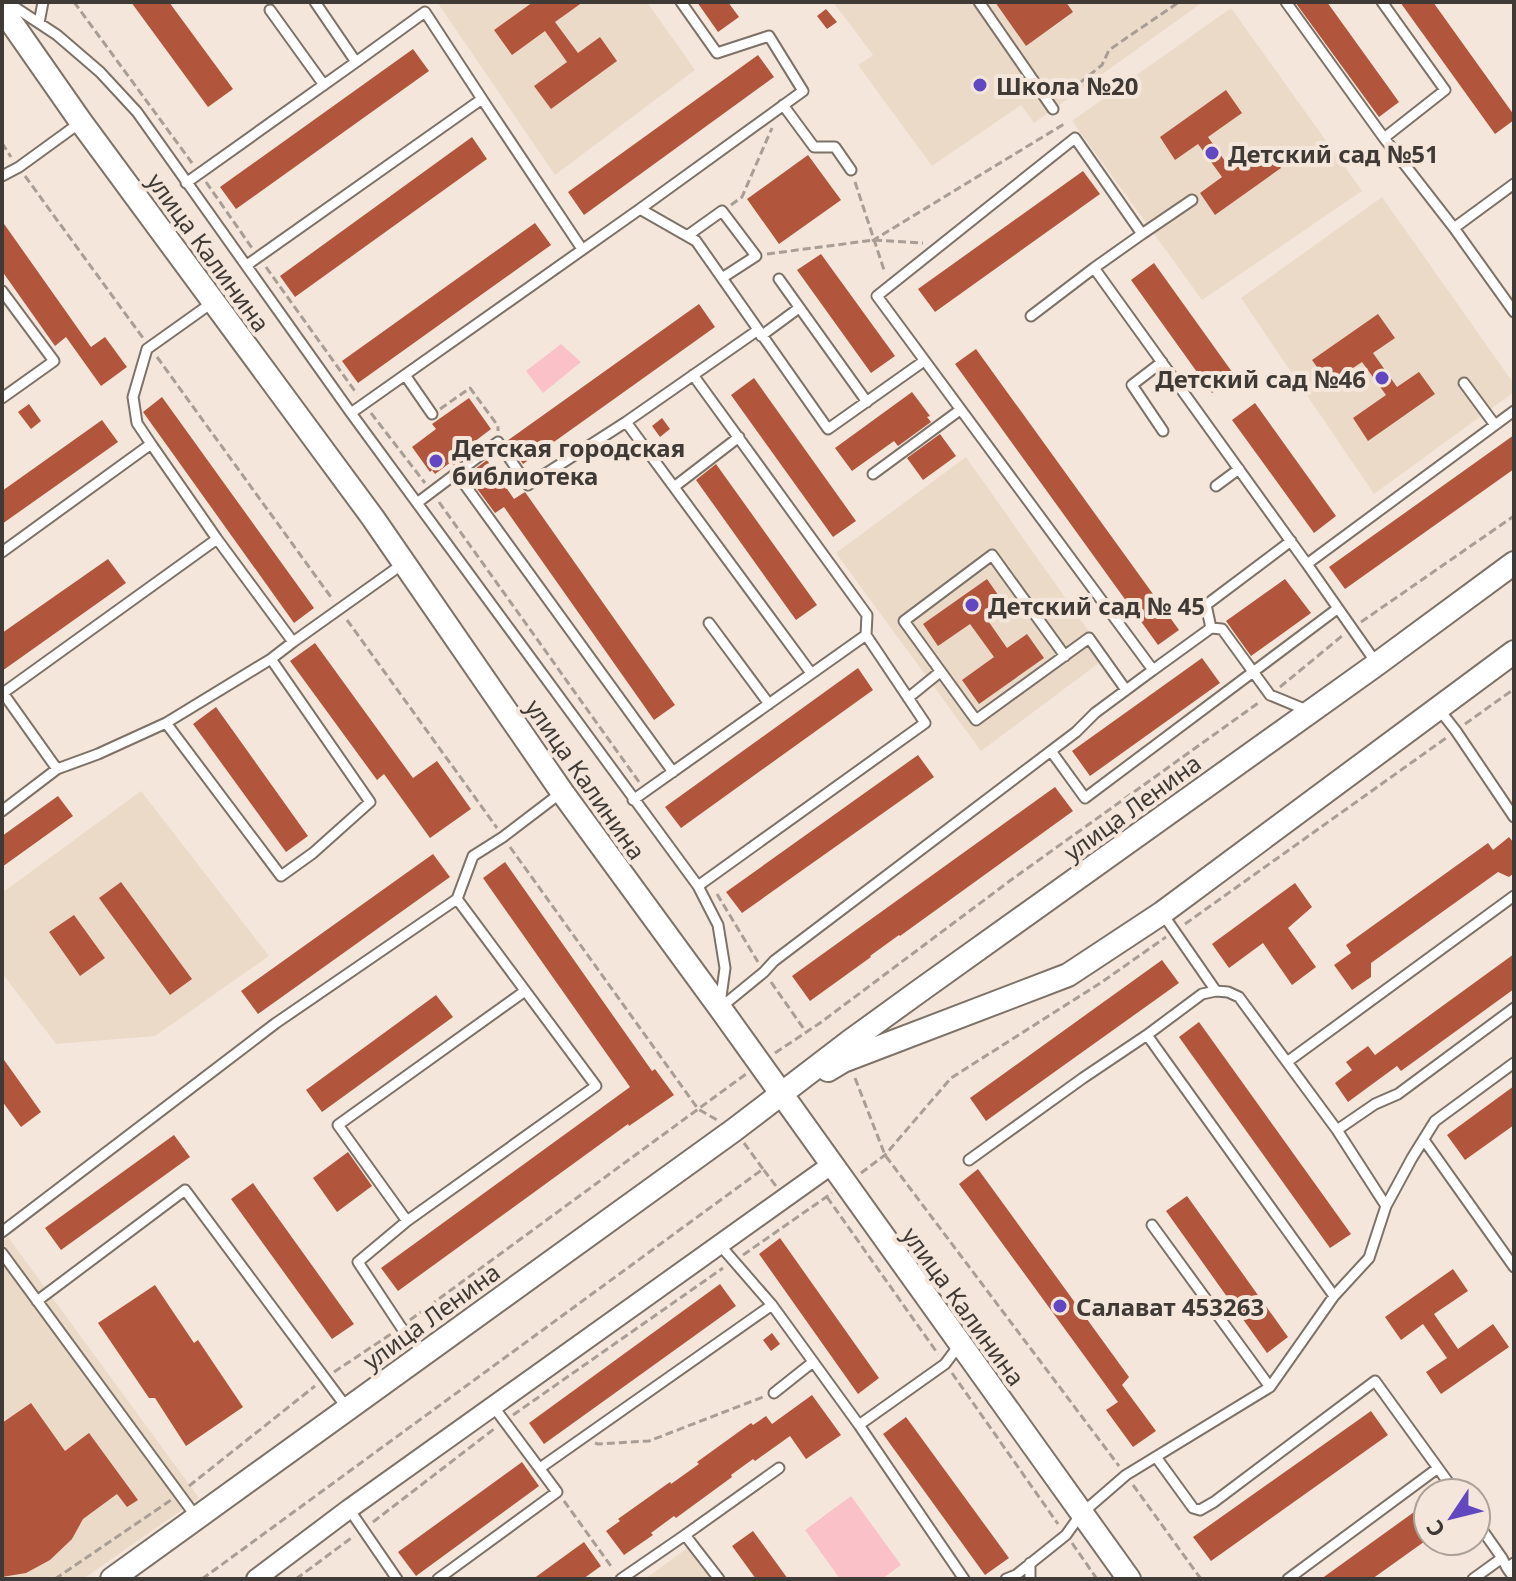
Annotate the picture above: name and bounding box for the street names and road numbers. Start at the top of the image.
street label: улица Калинина [140,166,278,338]
street label: улица Калинина [518,692,654,866]
street label: улица Ленина [1057,746,1207,868]
street label: улица Калинина [895,1220,1033,1392]
street label: улица Ленина [356,1255,506,1377]

